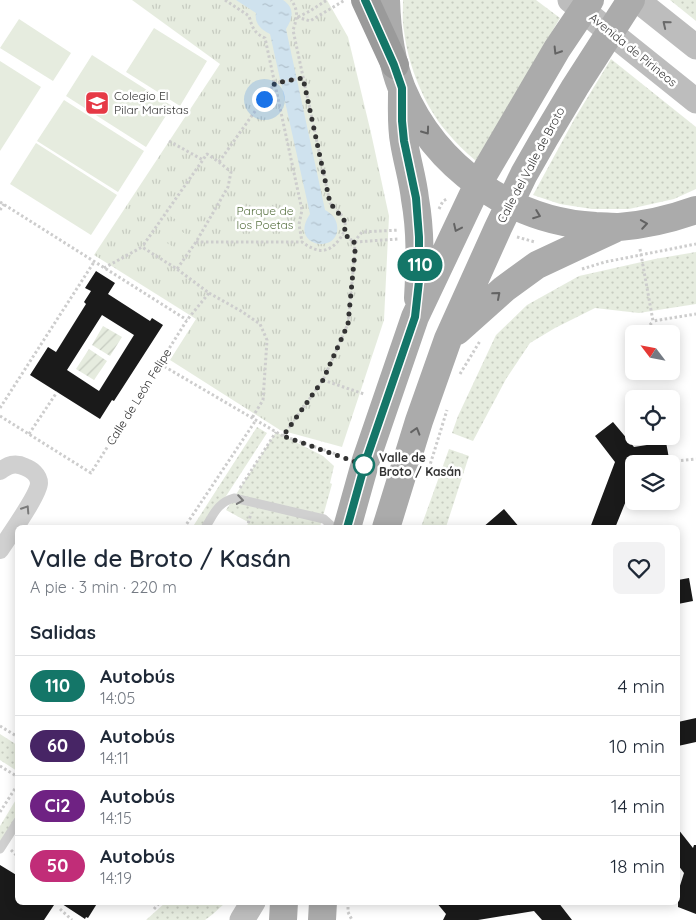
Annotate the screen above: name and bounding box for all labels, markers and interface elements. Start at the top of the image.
street label: Avenida de Pirineos [586,10,681,90]
one-way arrow [663,21,672,29]
one-way arrow [553,45,563,54]
your location [252,87,277,112]
place label: Colegio El Pilar Maristas [114,88,189,117]
school or university icon: Colegio El Pilar Maristas [84,90,110,116]
street label: Calle del Valle de Broto [494,104,568,225]
one-way arrow [420,125,429,135]
park label: Parque de los Poetas [237,203,294,232]
one-way arrow [532,208,541,219]
one-way arrow [641,219,649,230]
one-way arrow [452,223,463,232]
line badge: 110 [391,249,449,281]
text: 110 [407,253,433,276]
one-way arrow [492,292,501,301]
north arrow [625,325,680,380]
map controls [625,325,680,510]
street label: Calle de León Felipe [103,345,175,448]
button: locate [625,390,680,445]
one-way arrow [410,427,420,435]
place label: Valle de Broto / Kasán [379,450,461,479]
marker: Valle de Broto / Kasán [353,454,375,476]
button: layers [625,455,680,510]
one-way arrow [235,495,244,505]
one-way arrow [20,505,30,514]
button: heart [613,542,665,594]
text: Valle de Broto / Kasán [30,543,291,573]
text: A pie · 3 min · 220 m [30,577,177,597]
text: Salidas [30,620,96,644]
text: Autobús [100,664,175,688]
text: 110 [45,674,70,697]
text: 4 min [617,674,665,698]
text: 14:05 [100,688,135,708]
text: Autobús [100,724,175,748]
text: 60 [47,734,68,757]
text: 10 min [609,734,665,758]
text: 14:11 [100,748,129,768]
text: Autobús [100,784,175,808]
text: Ci2 [45,794,70,817]
text: 14 min [611,794,665,818]
text: 14:15 [100,808,132,828]
text: Autobús [100,844,175,868]
text: 50 [47,854,68,877]
text: 18 min [610,854,665,878]
text: 14:19 [100,868,132,888]

